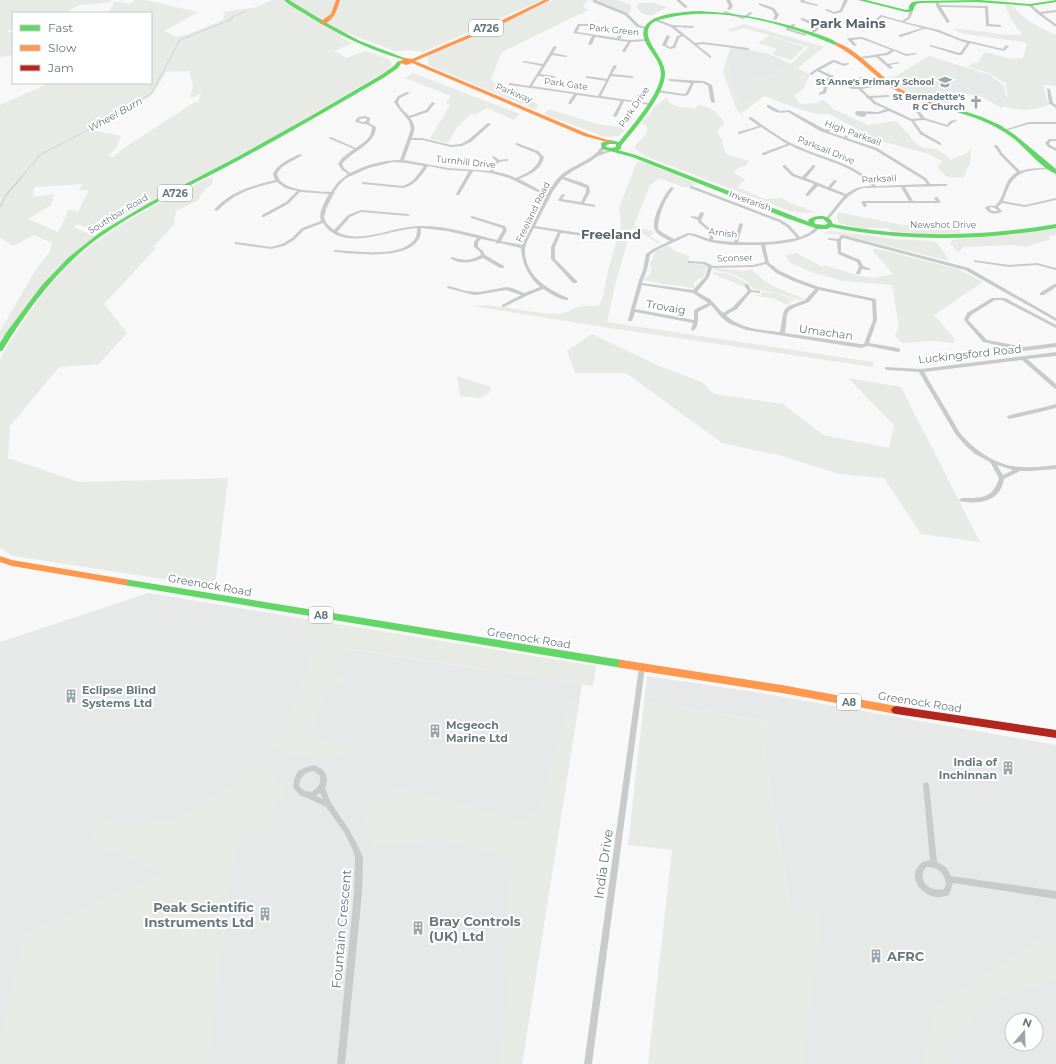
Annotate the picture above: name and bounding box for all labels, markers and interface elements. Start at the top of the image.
legend [12,12,152,84]
district label: Park Mains [810,15,886,31]
text: Fast [48,20,73,35]
road number: A726 [469,20,503,36]
street label: Park Green [588,21,640,38]
text: Slow [48,40,77,55]
text: Jam [47,60,74,75]
school or university icon: St Anne's Primary School [937,74,953,90]
street label: Park Gate [543,75,589,92]
place label: St Anne's Primary School [816,76,934,87]
street label: Parkway [494,80,534,105]
street label: Park Drive [616,84,651,129]
place label: St Bernadette's R C Church [893,91,965,112]
water label: Wheel Burn [86,94,145,135]
church icon: St Bernadette's R C Church [968,94,984,110]
street label: High Parksail [823,117,883,148]
street label: Parksail Drive [796,133,857,166]
street label: Turnhill Drive [436,153,497,170]
street label: Parksail [861,172,897,185]
street label: Freeland Road [513,180,552,244]
road number: A726 [158,185,192,201]
street label: Inverarish [728,188,773,213]
street label: Southbar Road [86,191,150,236]
street label: Newshot Drive [910,219,977,230]
street label: Arnish [708,225,738,240]
district label: Freeland [581,226,641,242]
street label: Sconser [717,251,753,264]
street label: Trovaig [645,297,687,317]
street label: Umachan [798,321,854,343]
street label: Luckingsford Road [918,342,1022,366]
street label: Greenock Road [167,571,253,599]
road number: A8 [309,607,333,623]
street label: Greenock Road [486,624,572,652]
place label: Eclipse Blind Systems Ltd [82,683,156,710]
building icon: Eclipse Blind Systems Ltd [63,688,79,704]
street label: Greenock Road [877,688,963,716]
road number: A8 [837,694,861,710]
place label: Mcgeoch Marine Ltd [446,718,508,745]
building icon: Mcgeoch Marine Ltd [427,723,443,739]
place label: India of Inchinnan [939,755,998,782]
building icon: India of Inchinnan [1000,760,1016,776]
street label: India Drive [590,828,616,900]
street label: Fountain Crescent [328,869,354,989]
place label: Peak Scientific Instruments Ltd [144,899,254,930]
building icon: Peak Scientific Instruments Ltd [257,906,273,922]
place label: Bray Controls (UK) Ltd [429,913,521,944]
building icon: Bray Controls (UK) Ltd [410,920,426,936]
building icon: AFRC [868,948,884,964]
place label: AFRC [886,948,925,964]
north arrow [1004,1012,1044,1052]
text: N [1021,1014,1034,1031]

